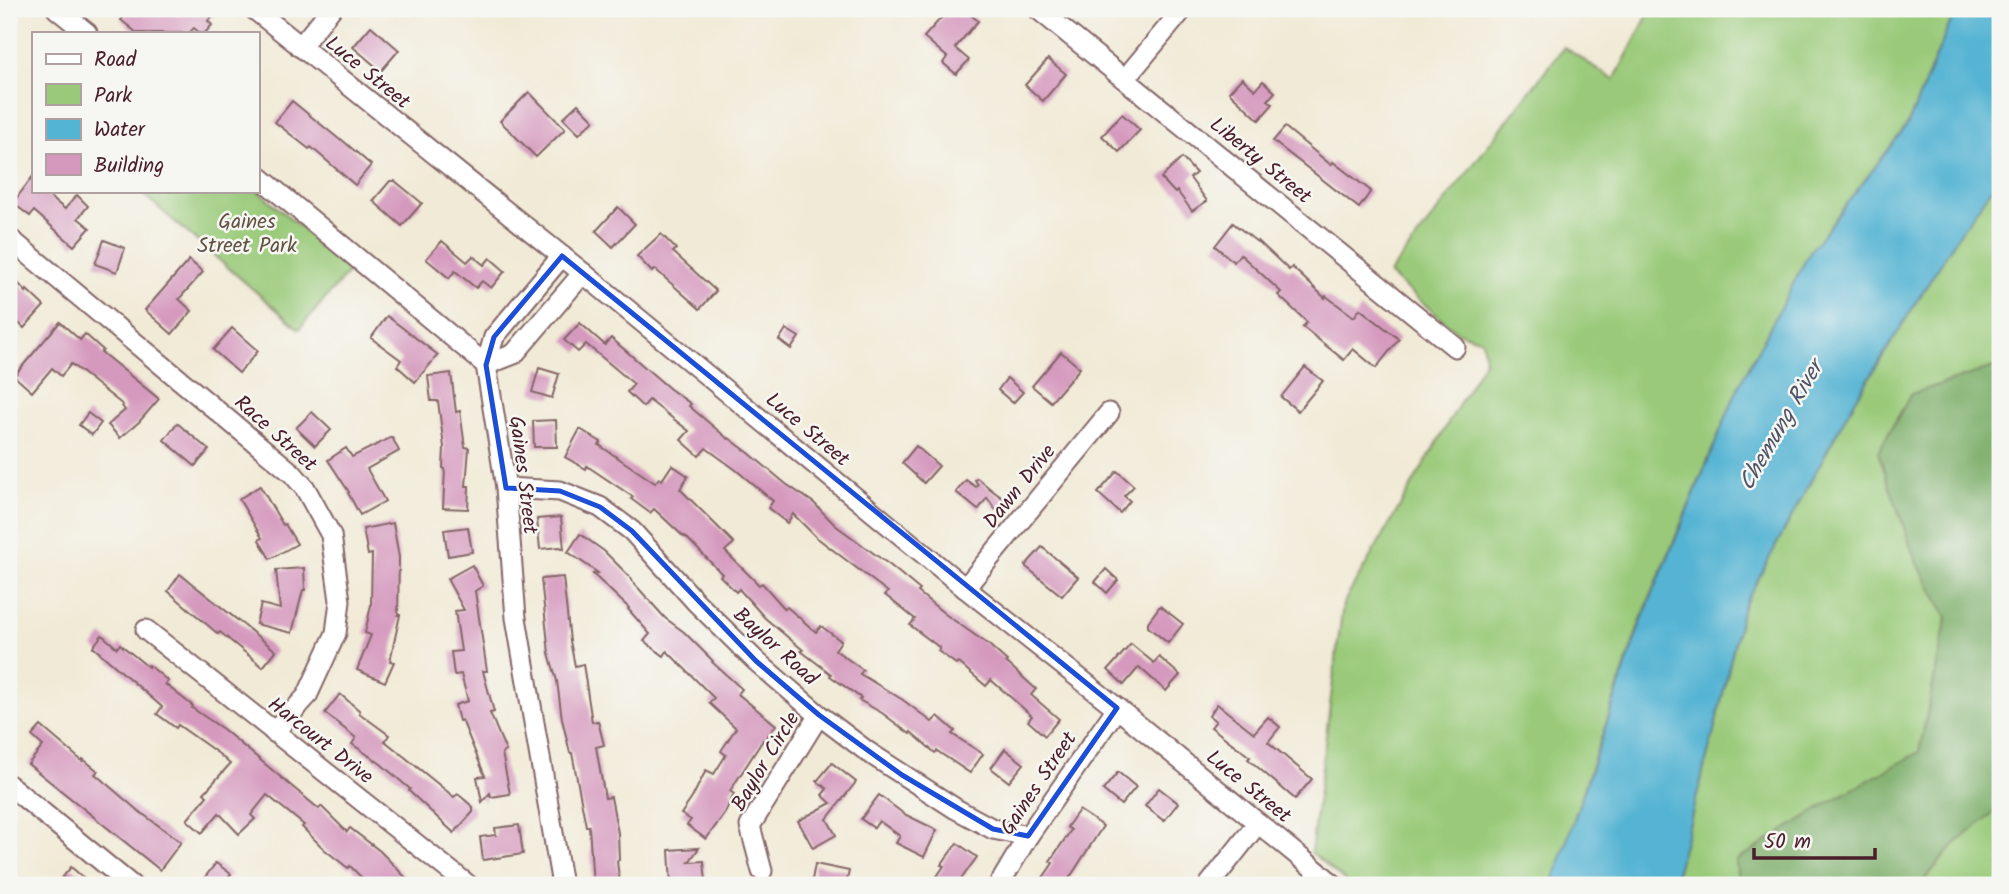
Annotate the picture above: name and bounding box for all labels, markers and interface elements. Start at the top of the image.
street label: Luce Street [317,28,418,119]
legend [32,32,259,192]
text: Road [94,44,137,77]
text: Park [94,80,132,113]
street label: Liberty Street [1202,109,1319,213]
text: Water [94,114,146,147]
text: Building [94,150,164,183]
park label: Gaines Street Park [197,206,297,263]
water label: Chemung River [1730,350,1836,498]
street label: Luce Street [757,385,857,476]
street label: Race Street [226,388,325,481]
street label: Gaines Street [499,414,546,537]
street label: Dawn Drive [976,437,1065,537]
street label: Baylor Road [725,600,826,695]
street label: Harcourt Drive [260,689,381,794]
street label: Baylor Circle [723,705,809,818]
street label: Gaines Street [992,725,1087,842]
street label: Luce Street [1198,742,1299,833]
scale bar [1754,817,1874,861]
text: 50 m [1764,826,1811,859]

